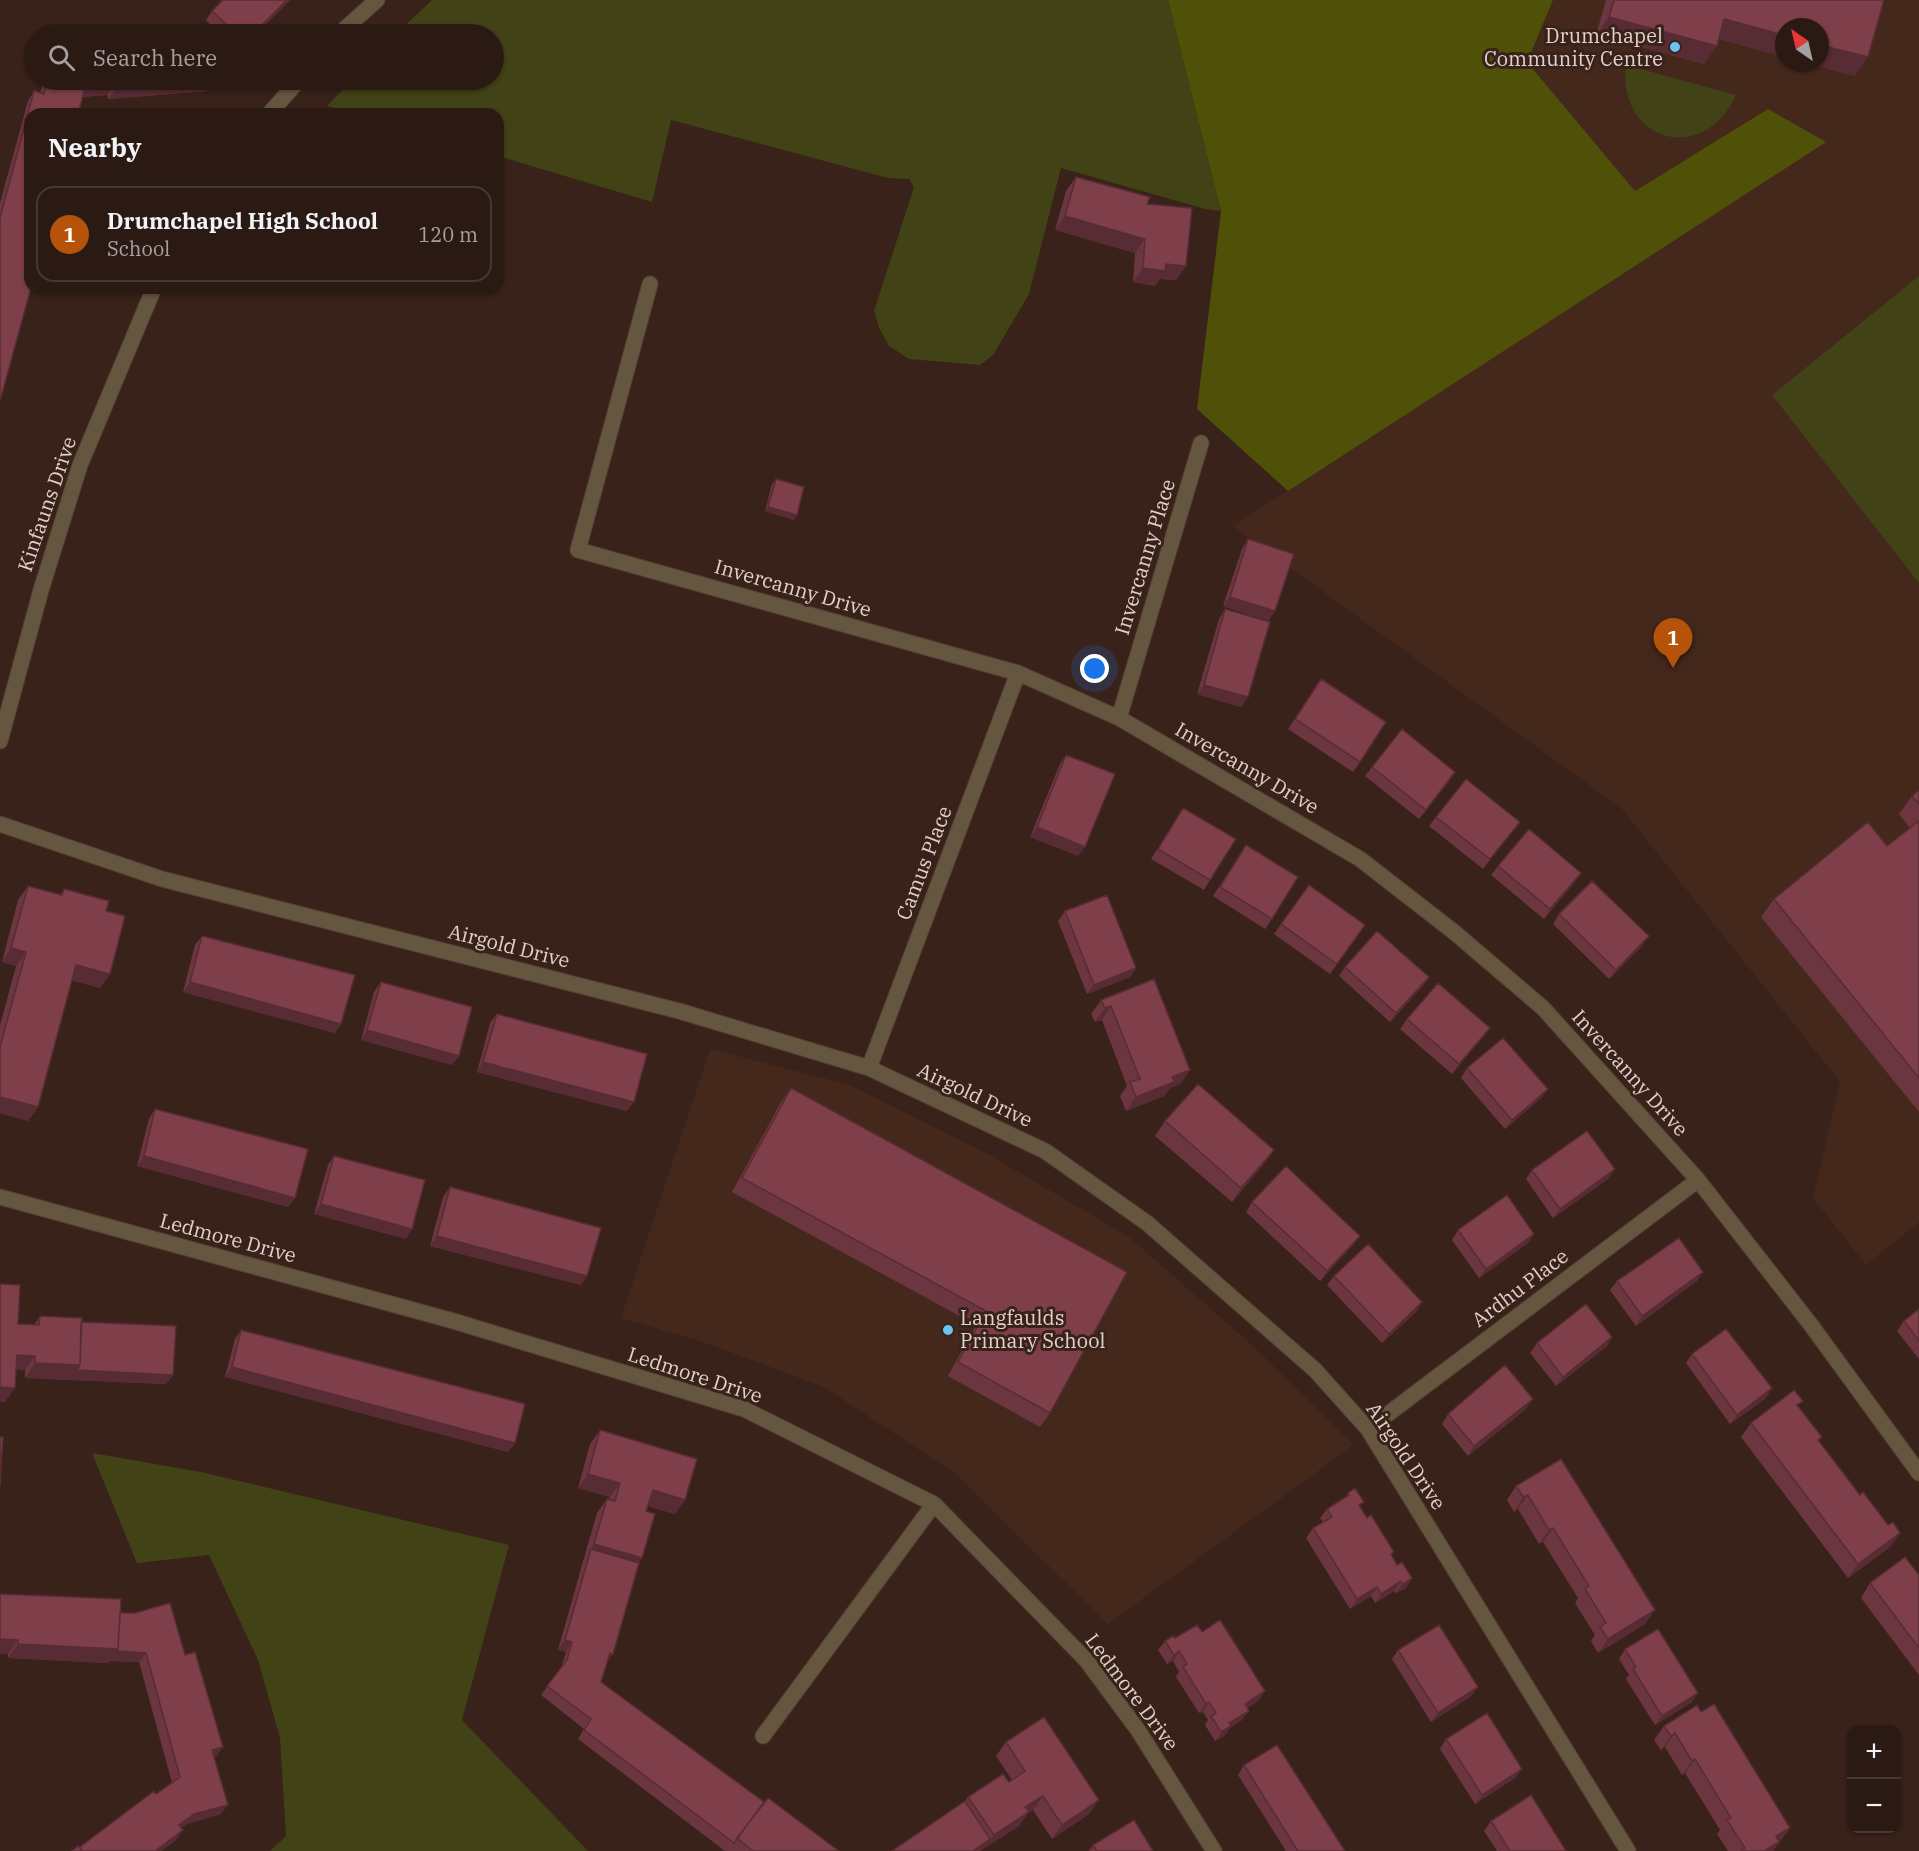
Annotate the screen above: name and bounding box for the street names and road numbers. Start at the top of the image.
street label: Kinfauns Drive [11,433,82,575]
street label: Invercanny Place [1108,476,1181,638]
street label: Invercanny Drive [712,552,875,623]
street label: Invercanny Drive [1170,715,1324,820]
street label: Camus Place [889,802,958,924]
street label: Airgold Drive [446,917,573,974]
street label: Invercanny Drive [1566,1004,1695,1142]
street label: Airgold Drive [913,1056,1037,1133]
street label: Ledmore Drive [157,1206,299,1269]
street label: Ardhu Place [1466,1242,1574,1333]
street label: Ledmore Drive [624,1340,766,1409]
street label: Airgold Drive [1360,1397,1452,1515]
street label: Ledmore Drive [1079,1628,1185,1756]

